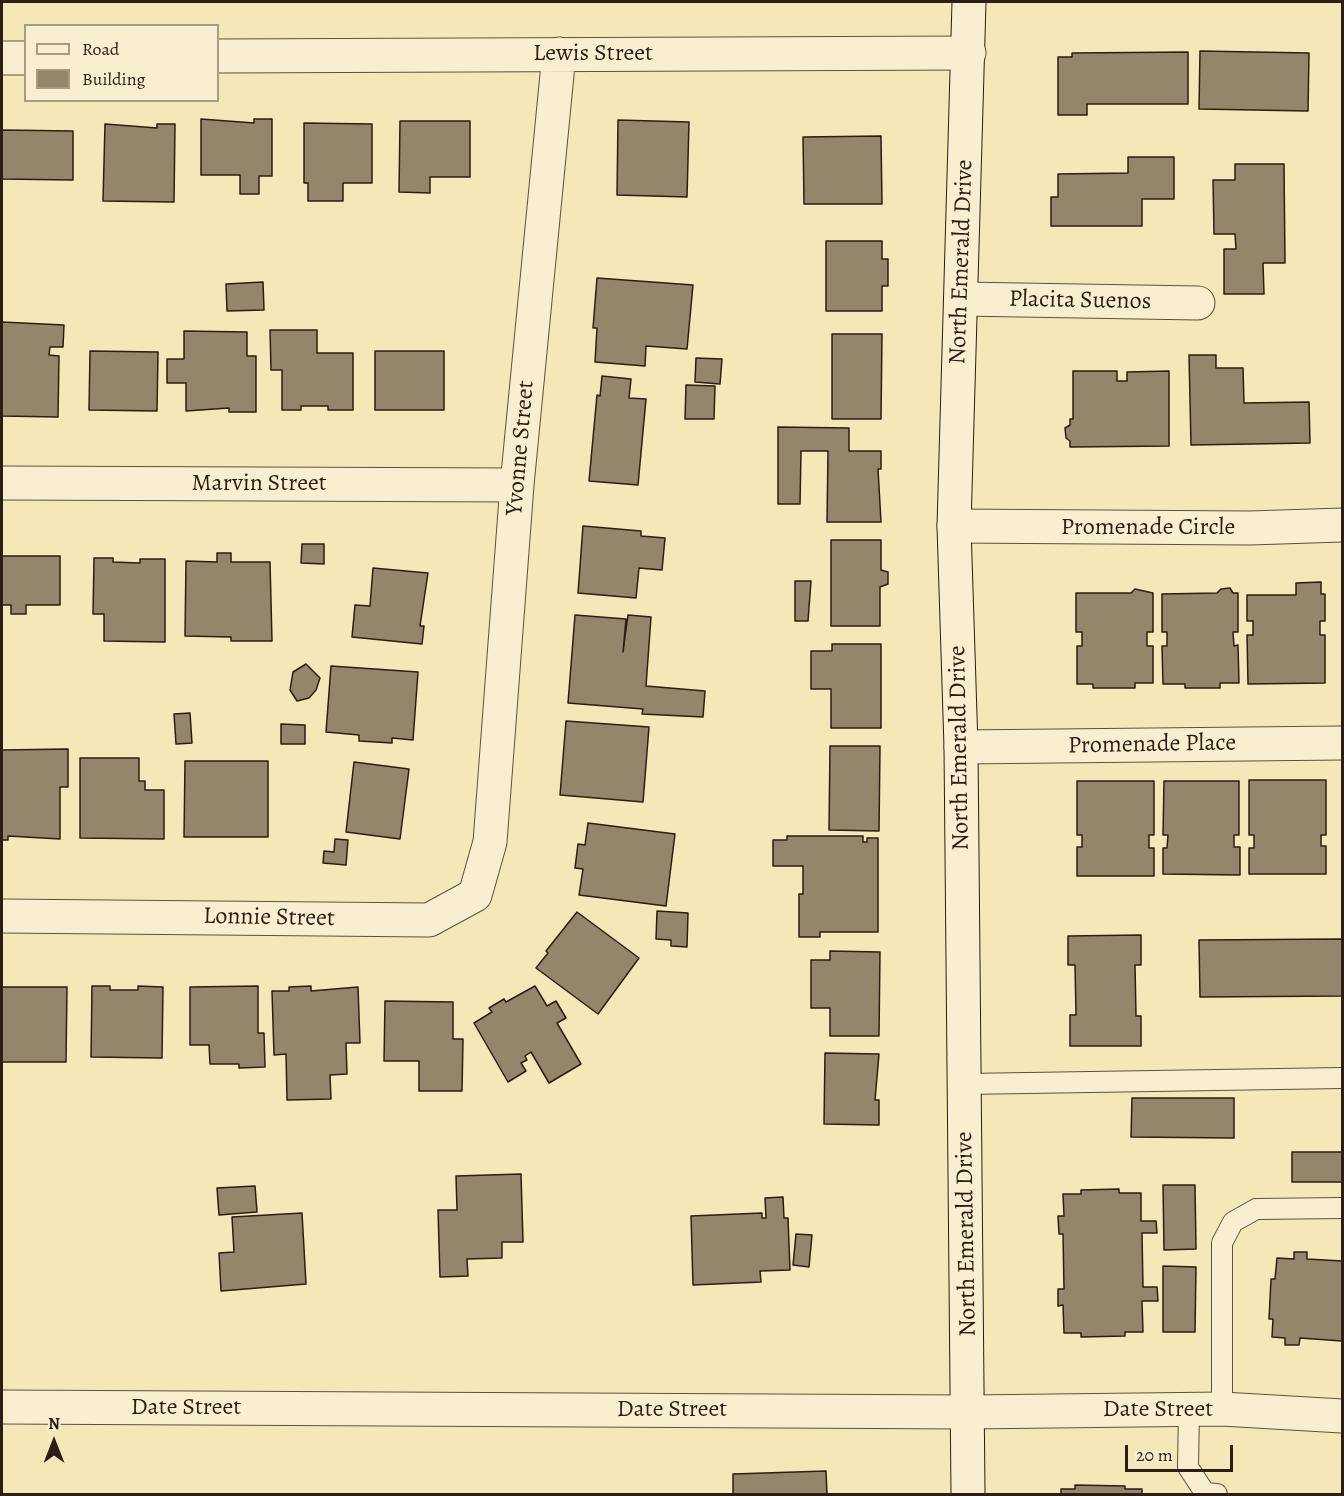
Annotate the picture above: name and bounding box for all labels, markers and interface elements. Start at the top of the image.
legend [24,24,219,102]
text: Road [82,37,119,61]
street label: Lewis Street [533,40,653,68]
text: Building [82,67,146,91]
street label: North Emerald Drive [944,159,980,365]
street label: Placita Suenos [1009,285,1151,317]
street label: Yvonne Street [501,379,541,517]
street label: Marvin Street [191,470,327,498]
street label: Promenade Circle [1061,514,1235,542]
street label: North Emerald Drive [944,645,976,851]
street label: Promenade Place [1068,729,1236,761]
street label: Lonnie Street [203,902,335,934]
street label: North Emerald Drive [951,1131,983,1337]
street label: Date Street [131,1394,241,1422]
street label: Date Street [617,1396,727,1424]
street label: Date Street [1103,1396,1213,1424]
north arrow [24,1412,84,1472]
text: N [48,1413,60,1435]
scale bar [1128,1433,1236,1471]
text: 20 m [1136,1443,1173,1467]

